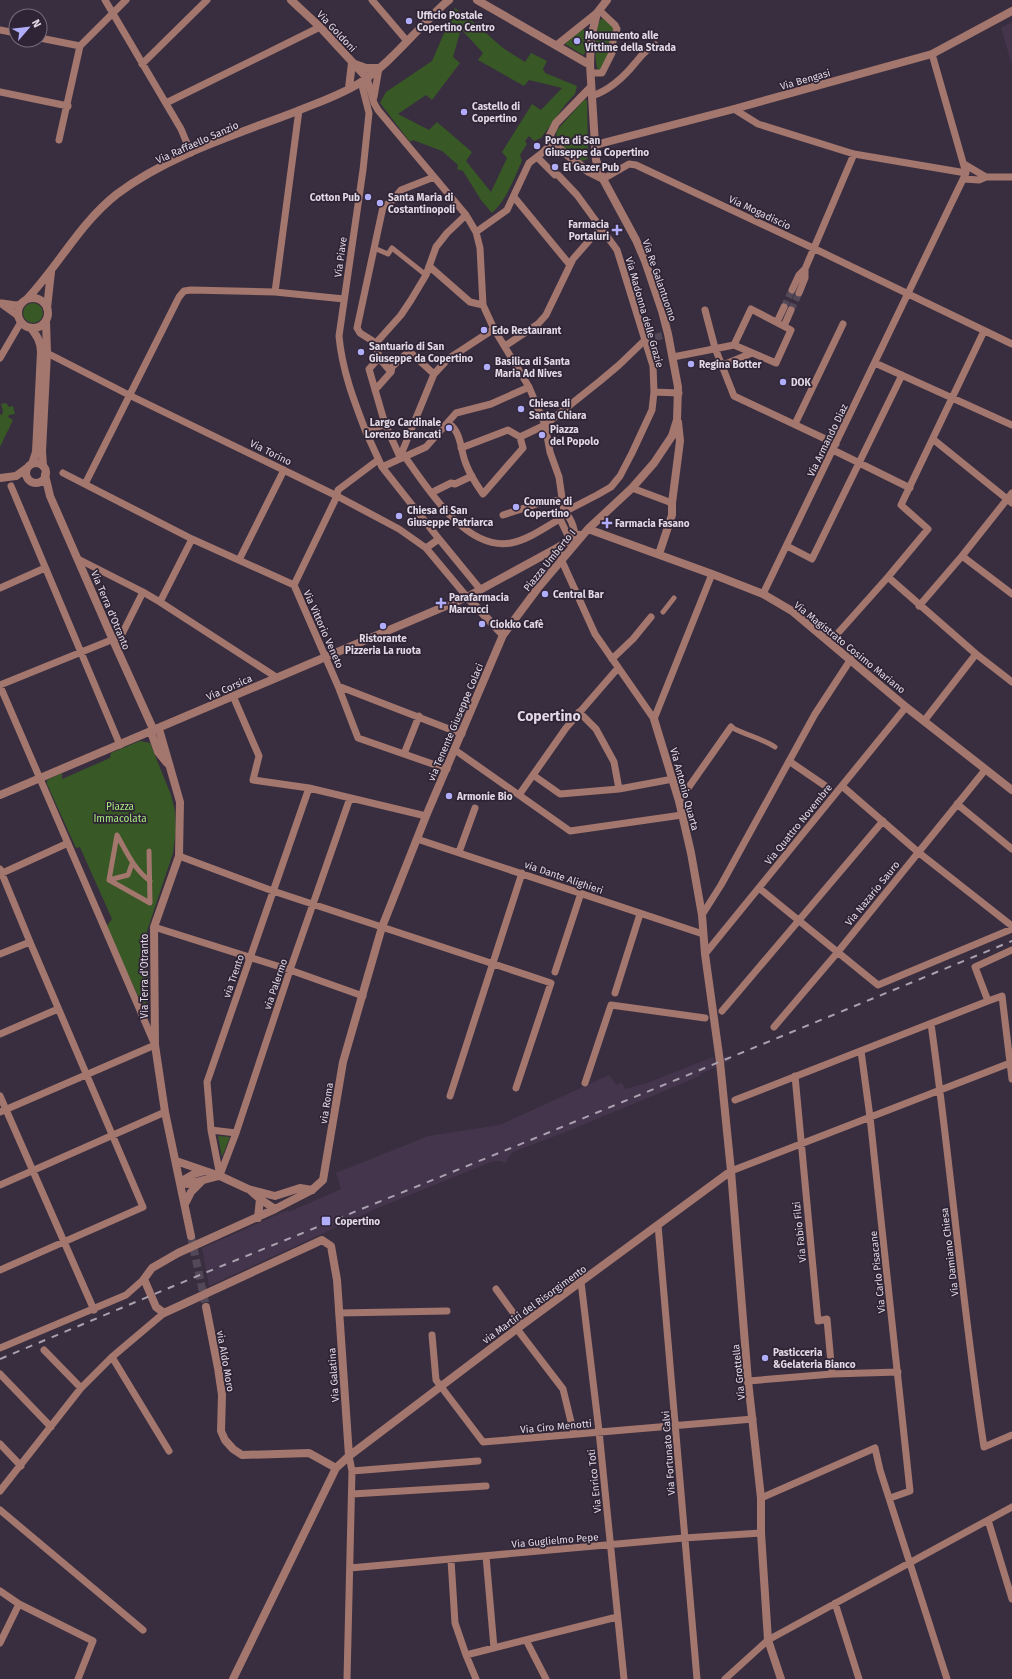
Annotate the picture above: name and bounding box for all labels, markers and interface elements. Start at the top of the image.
north arrow [8,8,48,48]
street label: Via Goldoni [314,9,359,55]
place label: Ufficio Postale Copertino Centro [417,10,495,34]
marker: Ufficio Postale Copertino Centro [404,16,414,26]
text: N [29,17,44,30]
place label: Monumento alle Vittime della Strada [584,30,676,54]
marker: Monumento alle Vittime della Strada [572,36,582,46]
street label: Via Bengasi [779,67,832,93]
place label: Castello di Copertino [472,101,520,125]
marker: Castello di Copertino [459,107,469,117]
street label: Via Raffaello Sanzio [154,119,241,167]
place label: Porta di San Giuseppe da Copertino [545,135,649,159]
marker: Porta di San Giuseppe da Copertino [532,141,542,151]
marker: El Gazer Pub [550,162,560,172]
place label: El Gazer Pub [563,162,619,174]
place label: Cotton Pub [310,192,360,204]
marker: Cotton Pub [363,192,373,202]
place label: Santa Maria di Costantinopoli [388,192,455,216]
street label: Via Mogadiscio [726,193,793,233]
marker: Santa Maria di Costantinopoli [375,198,385,208]
place label: Farmacia Portaluri [568,219,610,243]
marker: Farmacia Portaluri [612,225,622,235]
street label: Via Piave [332,236,350,278]
street label: Via Re Galantuomo [639,238,679,323]
street label: Via Madonna delle Grazie [622,256,666,369]
marker: Edo Restaurant [479,325,489,335]
place label: Edo Restaurant [492,325,561,337]
place label: Santuario di San Giuseppe da Copertino [369,341,473,365]
marker: Santuario di San Giuseppe da Copertino [356,347,366,357]
place label: Basilica di Santa Maria Ad Nives [495,356,570,380]
marker: Regina Botter [686,359,696,369]
place label: Regina Botter [699,359,763,371]
marker: Basilica di Santa Maria Ad Nives [482,362,492,372]
marker: DOK [778,377,788,387]
place label: DOK [791,377,811,389]
place label: Chiesa di Santa Chiara [529,398,587,422]
street label: Via Armando Diaz [805,402,851,479]
marker: Chiesa di Santa Chiara [516,404,526,414]
place label: Largo Cardinale Lorenzo Brancati [365,417,441,441]
marker: Largo Cardinale Lorenzo Brancati [444,423,454,433]
place label: Piazza del Popolo [550,424,599,448]
marker: Piazza del Popolo [537,430,547,440]
street label: Via Torino [248,438,294,468]
place label: Comune di Copertino [524,496,572,520]
marker: Comune di Copertino [511,502,521,512]
place label: Chiesa di San Giuseppe Patriarca [407,505,494,529]
marker: Chiesa di San Giuseppe Patriarca [394,511,404,521]
marker: Farmacia Fasano [602,518,612,528]
place label: Farmacia Fasano [615,518,690,530]
street label: Piazza Umberto I [521,527,578,594]
street label: Via Terra d'Otranto [88,569,132,652]
street label: Via Vittorio Veneto [300,588,346,670]
marker: Central Bar [540,589,550,599]
place label: Central Bar [553,589,605,601]
place label: Parafarmacia Marcucci [449,592,509,616]
marker: Parafarmacia Marcucci [436,598,446,608]
street label: Via Magistrato Cosimo Mariano [791,599,908,696]
place label: Ciokko Cafè [490,618,544,631]
marker: Ciokko Cafè [477,619,487,629]
marker: Ristorante Pizzeria La ruota [378,621,388,631]
place label: Ristorante Pizzeria La ruota [345,633,421,657]
street label: via Tenente Giuseppe Colaci [426,662,486,783]
street label: Via Corsica [205,672,254,703]
district label: Copertino [517,708,581,725]
street label: Via Antonio Quarta [667,746,701,832]
street label: Via Quattro Novembre [763,782,835,867]
marker: Armonie Bio [444,791,454,801]
place label: Armonie Bio [456,791,513,803]
park label: Piazza Immacolata [93,801,147,825]
street label: via Dante Alighieri [523,859,605,897]
street label: Via Nazario Sauro [843,859,903,928]
street label: Via Terra d'Otranto [139,933,151,1018]
street label: via Trento [221,953,247,999]
street label: via Palermo [262,957,290,1011]
street label: via Roma [318,1082,336,1125]
street label: Via Fabio Filzi [791,1201,809,1263]
street label: Via Damiano Chiesa [939,1207,961,1297]
marker: Copertino [320,1215,332,1227]
place label: Copertino [335,1216,380,1228]
street label: Via Carlo Pisacane [868,1230,888,1314]
street label: via Martiri del Risorgimento [480,1263,589,1347]
street label: via Aldo Moro [214,1330,236,1393]
street label: Via Grottella [730,1343,748,1400]
street label: Via Galatina [326,1347,342,1402]
place label: Pasticceria &Gelateria Bianco [773,1347,856,1371]
marker: Pasticceria &Gelateria Bianco [760,1353,770,1363]
street label: Via Fortunato Calvi [660,1410,678,1496]
street label: Via Ciro Menotti [520,1418,593,1436]
street label: Via Enrico Toti [586,1448,604,1513]
street label: Via Guglielmo Pepe [511,1531,599,1551]

